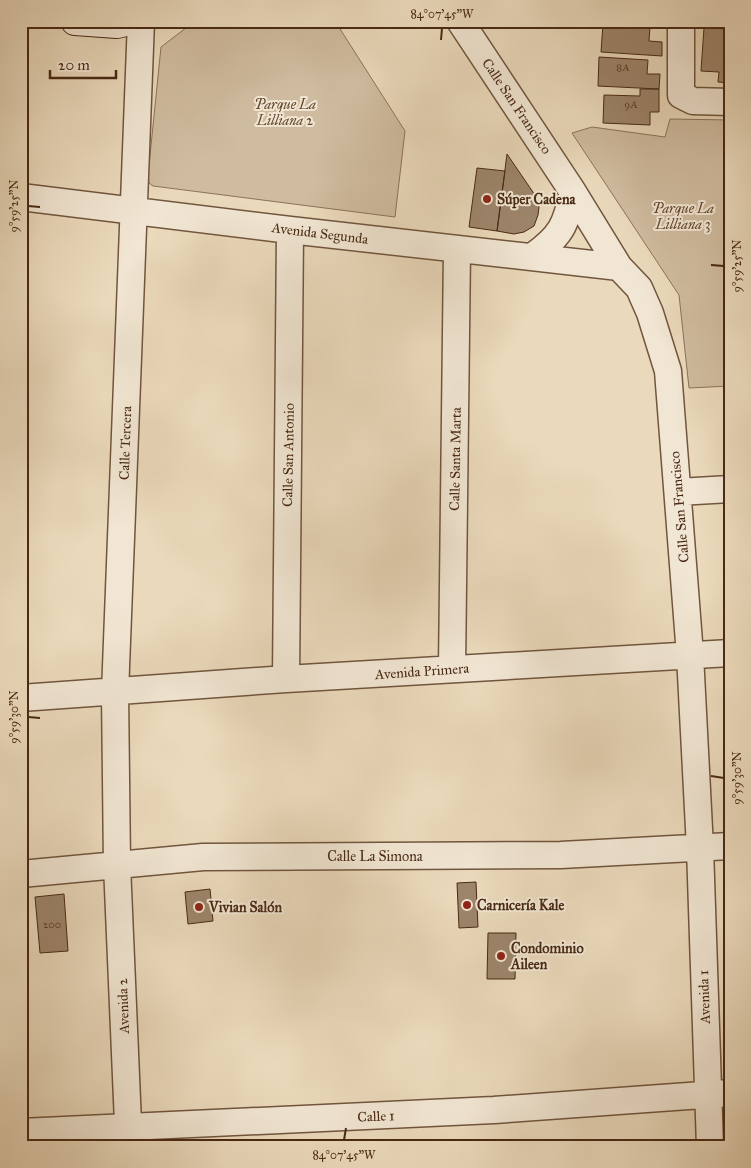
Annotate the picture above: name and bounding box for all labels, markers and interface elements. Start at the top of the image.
text: 84°07'45"W [410,7,474,21]
scale bar [50,48,116,80]
street label: Calle San Francisco [478,55,555,157]
text: 20 m [58,56,90,74]
house number: 8A [616,61,630,74]
park label: Parque La Lilliana 2 [254,96,316,129]
house number: 9A [624,98,638,111]
text: 9°59'25"N [7,180,21,232]
place label: Súper Cadena [497,191,577,209]
marker: Súper Cadena [481,193,493,205]
park label: Parque La Lilliana 3 [652,200,714,233]
street label: Avenida Segunda [270,219,369,248]
text: 9°59'25"N [730,240,744,292]
street label: Calle San Antonio [279,403,298,507]
street label: Calle Tercera [116,406,135,480]
street label: Calle Santa Marta [446,407,465,511]
street label: Calle San Francisco [666,450,693,563]
street label: Avenida Primera [373,660,470,683]
text: 9°59'30"N [7,690,21,744]
text: 9°59'30"N [730,751,744,805]
street label: Calle La Simona [327,848,423,865]
place label: Carnicería Kale [477,897,564,914]
place label: Vivian Salón [208,899,282,916]
marker: Carnicería Kale [461,899,473,911]
marker: Vivian Salón [193,901,205,913]
house number: 200 [43,918,61,931]
place label: Condominio Aileen [510,940,584,973]
marker: Condominio Aileen [495,950,507,962]
street label: Avenida 1 [695,969,714,1025]
street label: Avenida 2 [114,978,133,1035]
street label: Calle 1 [357,1107,395,1126]
text: 84°07'45"W [312,1148,376,1162]

